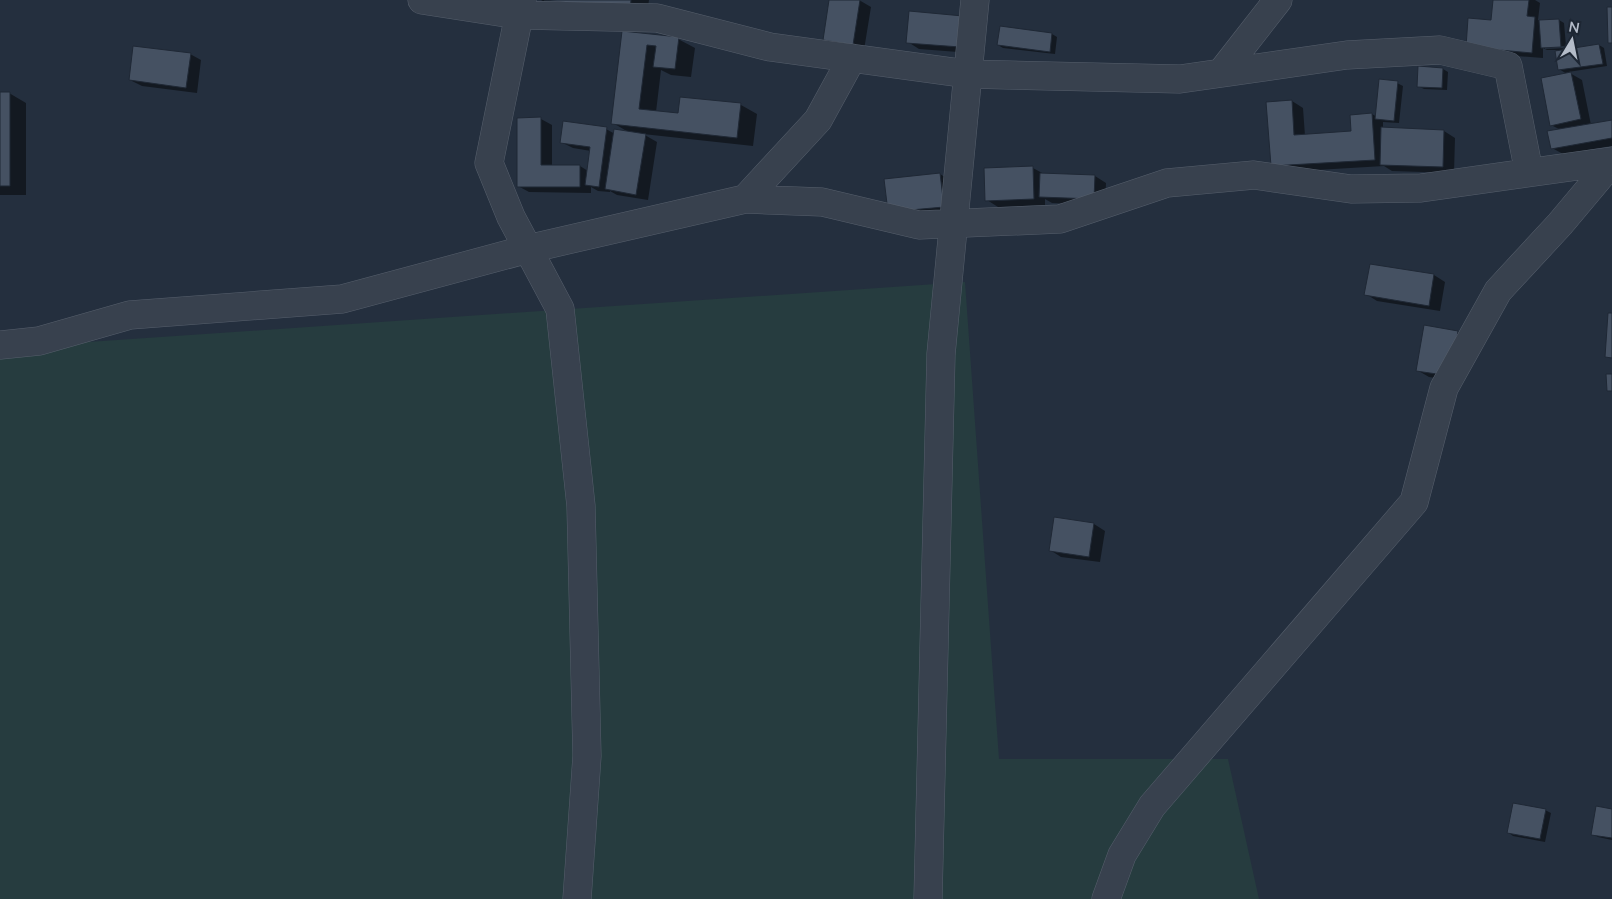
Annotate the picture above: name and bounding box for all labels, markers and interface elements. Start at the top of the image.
north arrow [1547,15,1597,65]
text: N [1568,17,1581,36]

